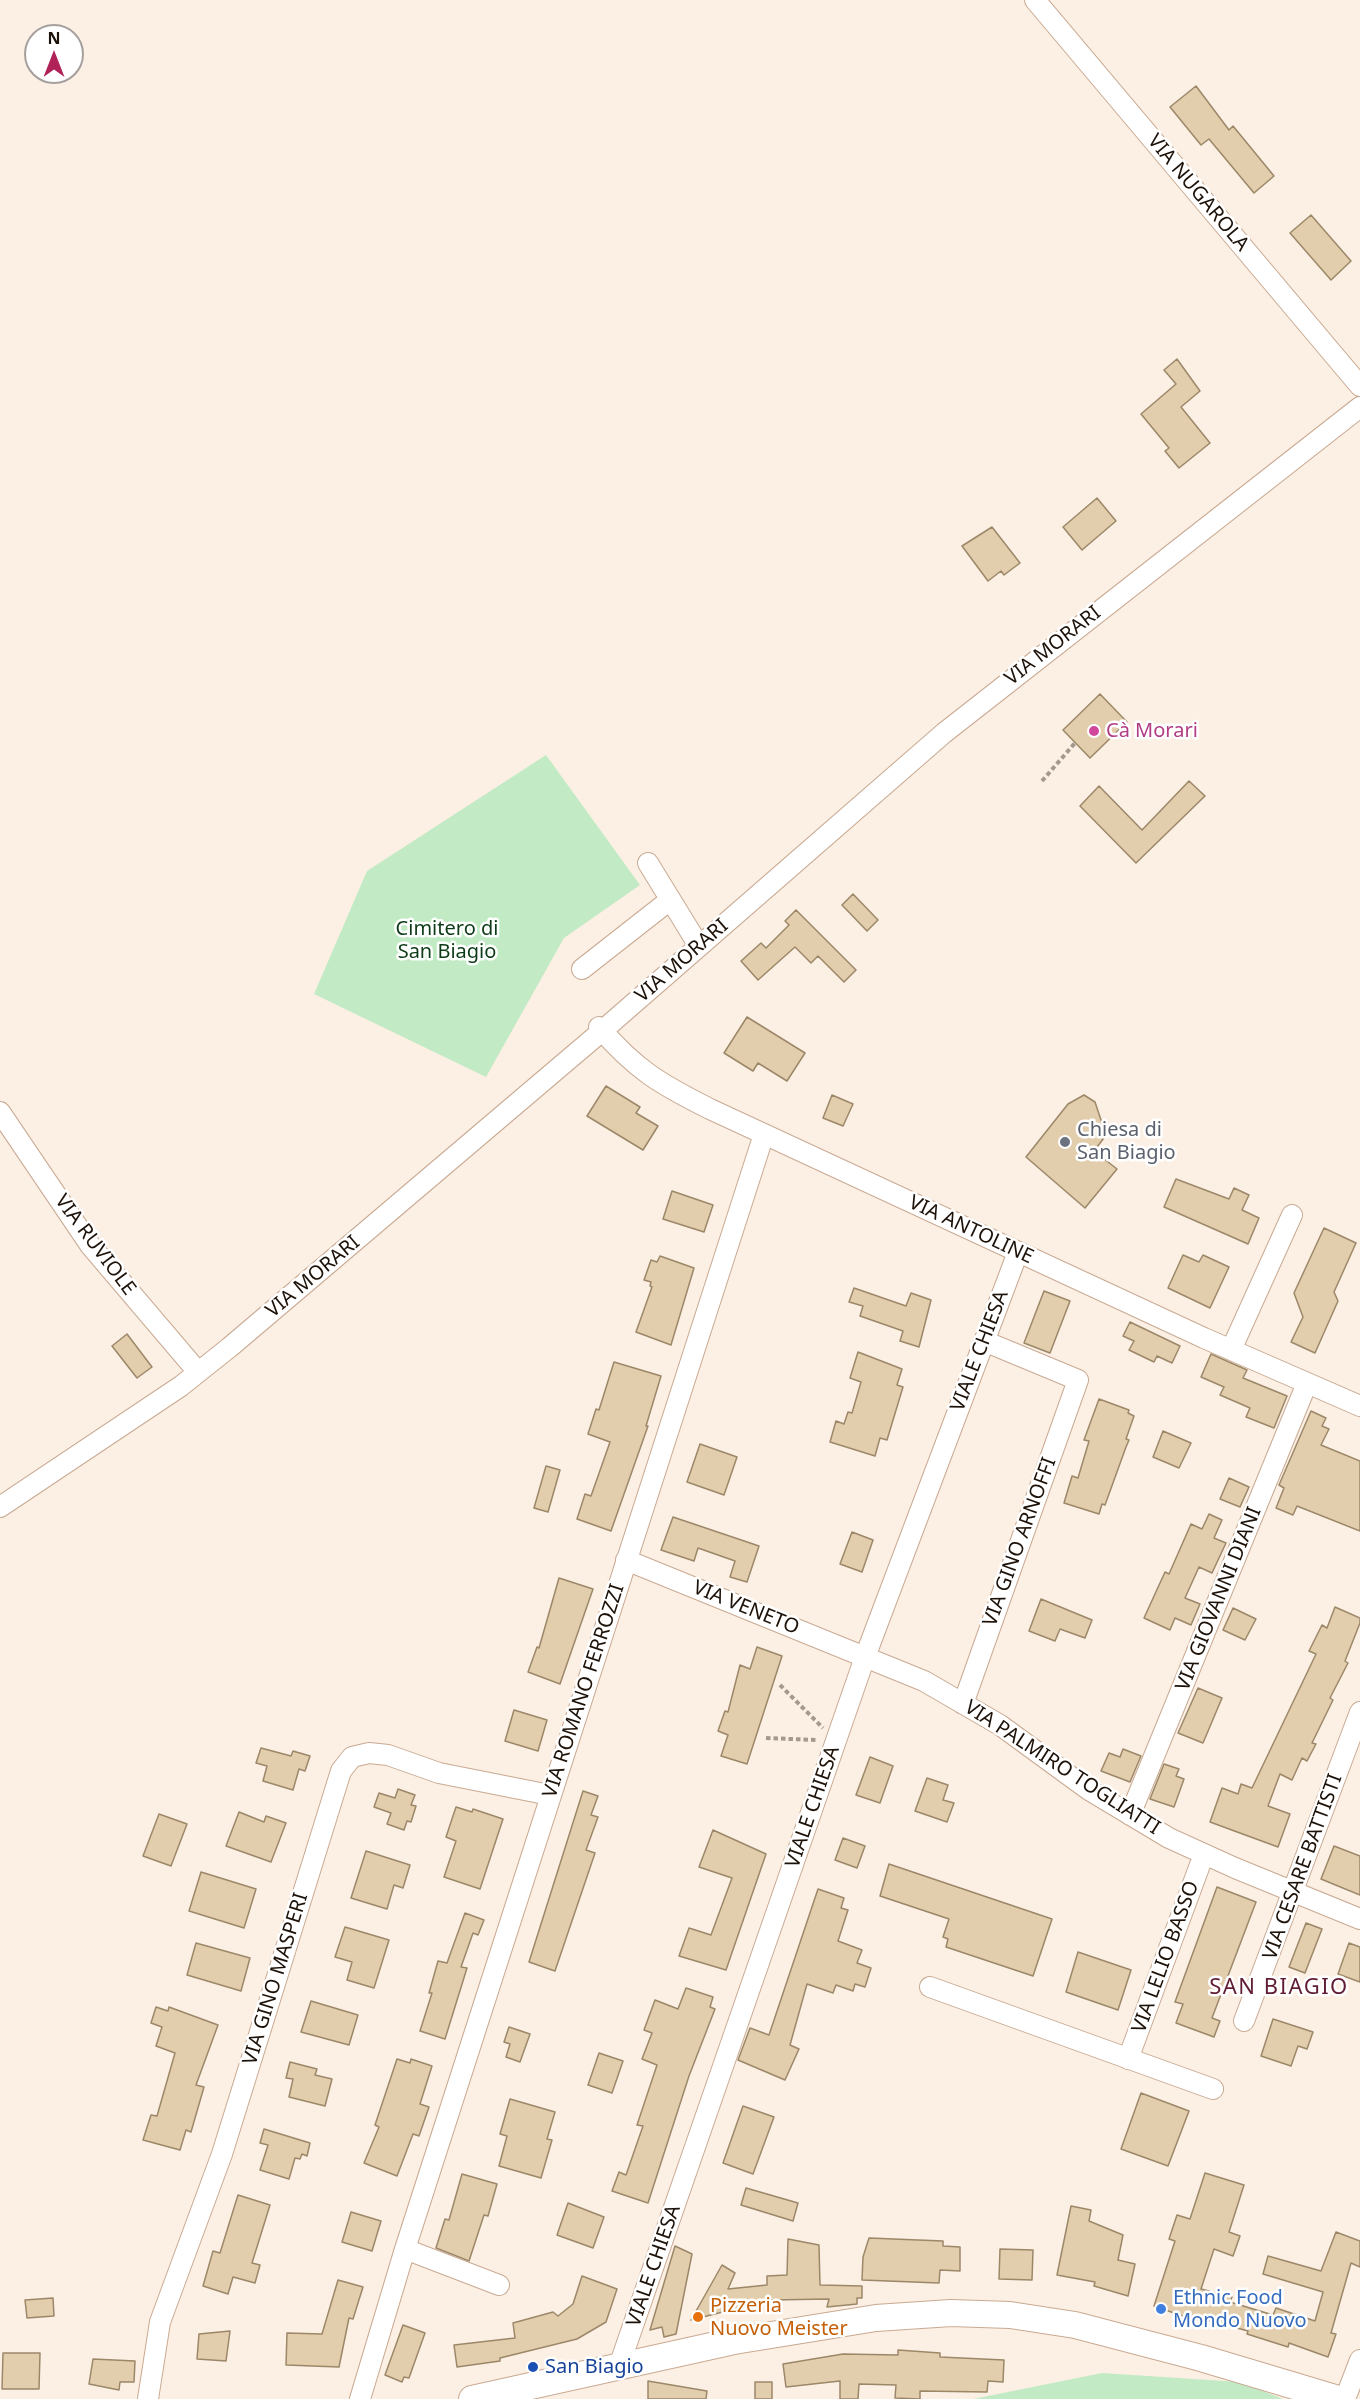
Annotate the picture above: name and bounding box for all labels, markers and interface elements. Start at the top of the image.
north arrow [24,24,84,84]
text: N [47,27,61,49]
street label: VIA NUGAROLA [1142,130,1254,256]
street label: VIA MORARI [1000,601,1106,691]
place label: Cà Morari [1106,719,1198,743]
marker: Cà Morari [1087,724,1101,738]
street label: VIA MORARI [631,914,733,1008]
park label: Cimitero di San Biagio [396,917,498,964]
place label: Chiesa di San Biagio [1077,1118,1176,1165]
marker: Chiesa di San Biagio [1058,1135,1072,1149]
street label: VIA RUVIOLE [49,1190,141,1300]
street label: VIA ANTOLINE [905,1191,1037,1269]
street label: VIA MORARI [261,1231,365,1323]
street label: VIALE CHIESA [946,1287,1014,1415]
street label: VIA GINO ARNOFFI [978,1454,1062,1630]
street label: VIA GIOVANNI DIANI [1171,1504,1267,1694]
street label: VIA VENETO [689,1576,803,1640]
street label: VIA ROMANO FERROZZI [538,1581,630,1801]
street label: VIA PALMIRO TOGLIATTI [960,1696,1164,1840]
street label: VIALE CHIESA [781,1743,845,1871]
street label: VIA CESARE BATTISTI [1258,1771,1348,1963]
street label: VIA LELIO BASSO [1127,1878,1205,2036]
street label: VIA GINO MASPERI [238,1890,314,2068]
district label: SAN BIAGIO [1209,1975,1349,2001]
street label: VIALE CHIESA [622,2202,686,2330]
place label: Ethnic Food Mondo Nuovo [1173,2286,1307,2333]
place label: Pizzeria Nuovo Meister [710,2294,848,2341]
marker: Ethnic Food Mondo Nuovo [1154,2302,1168,2316]
marker: Pizzeria Nuovo Meister [691,2310,705,2324]
place label: San Biagio [545,2355,644,2379]
marker: San Biagio [526,2360,540,2374]

